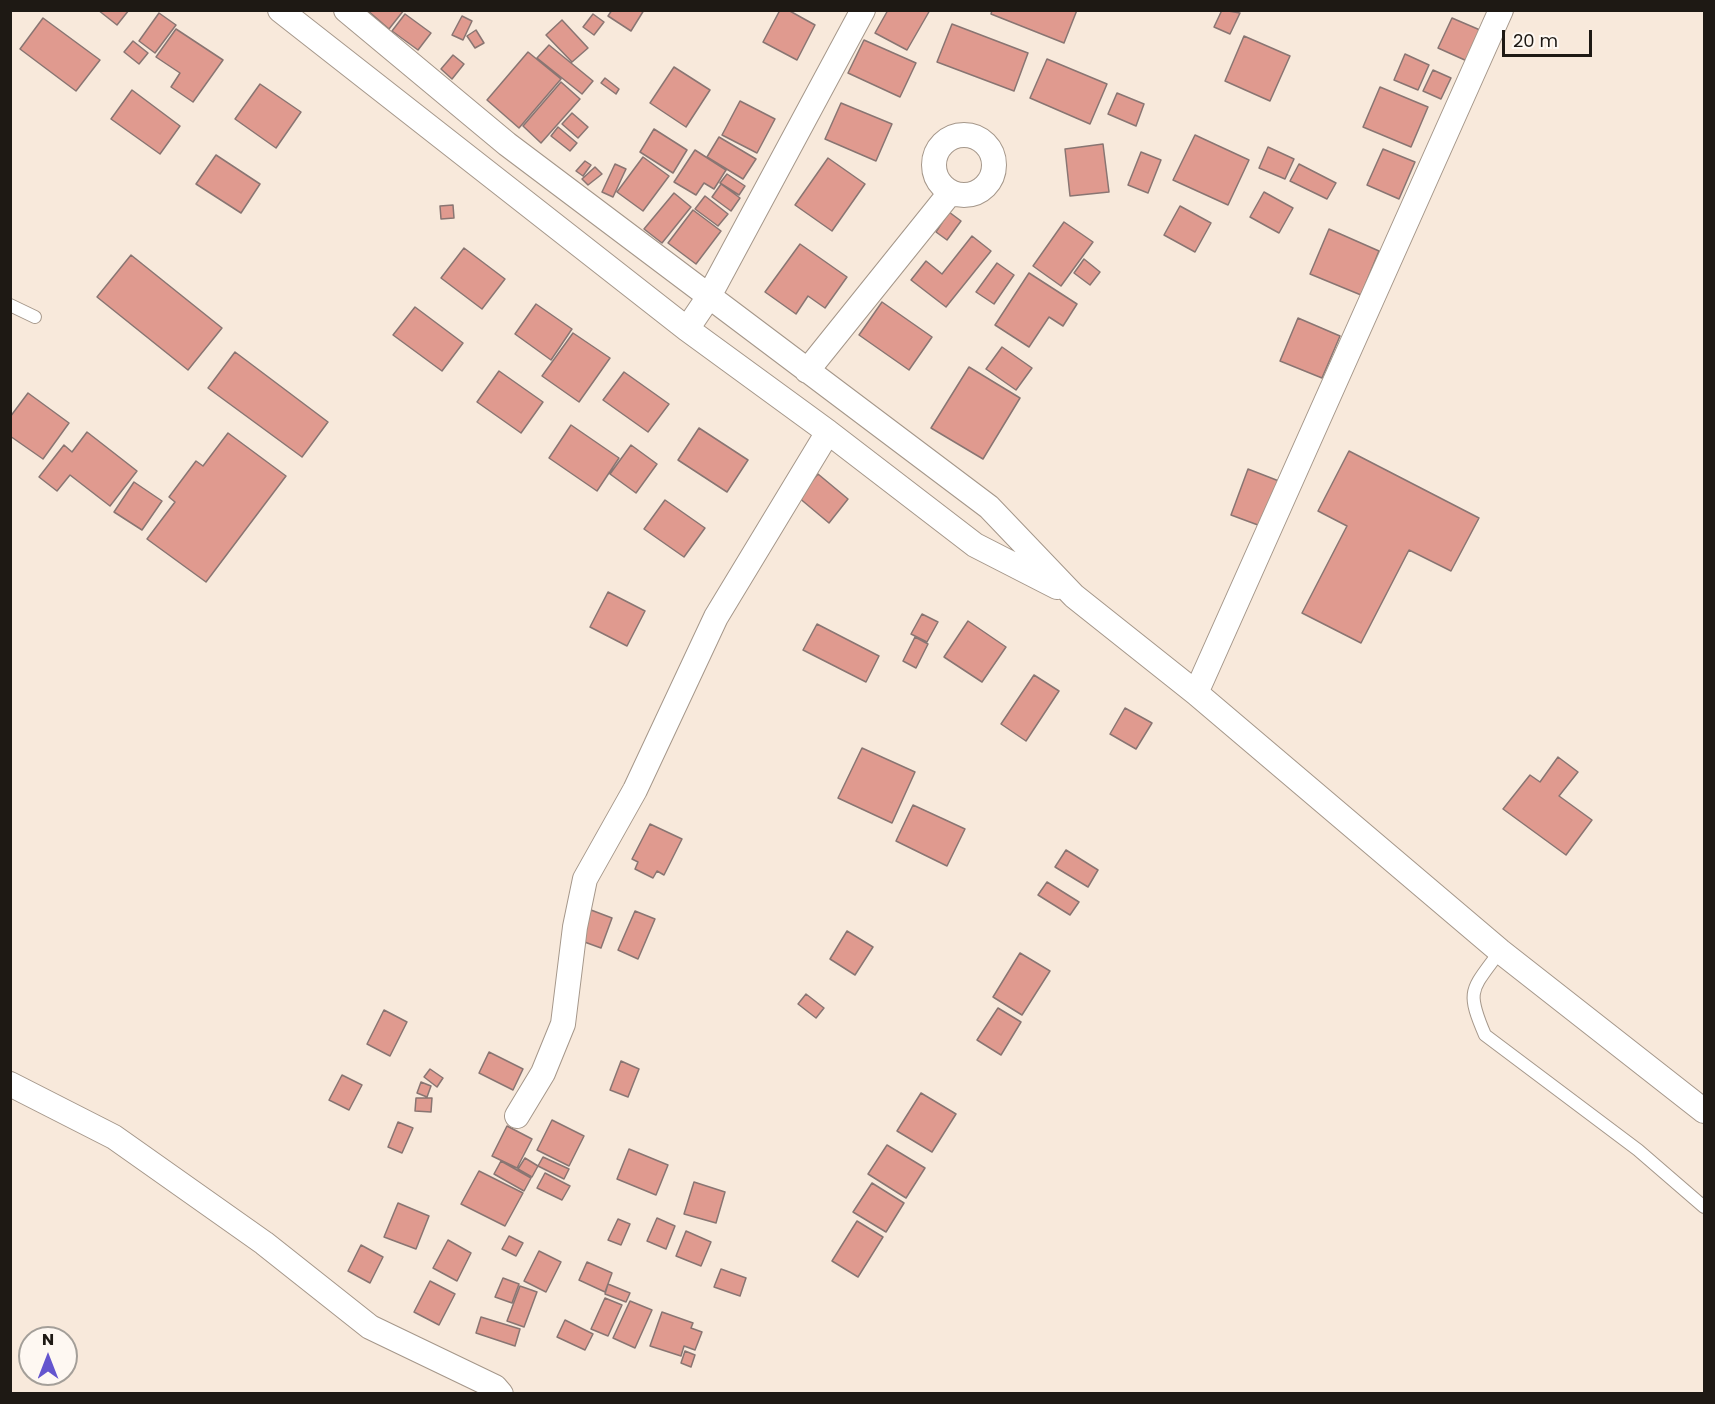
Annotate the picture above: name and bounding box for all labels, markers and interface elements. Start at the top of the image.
scale bar [1505,18,1595,56]
text: 20 m [1513,28,1558,53]
north arrow [18,1326,78,1386]
text: N [42,1328,54,1351]

